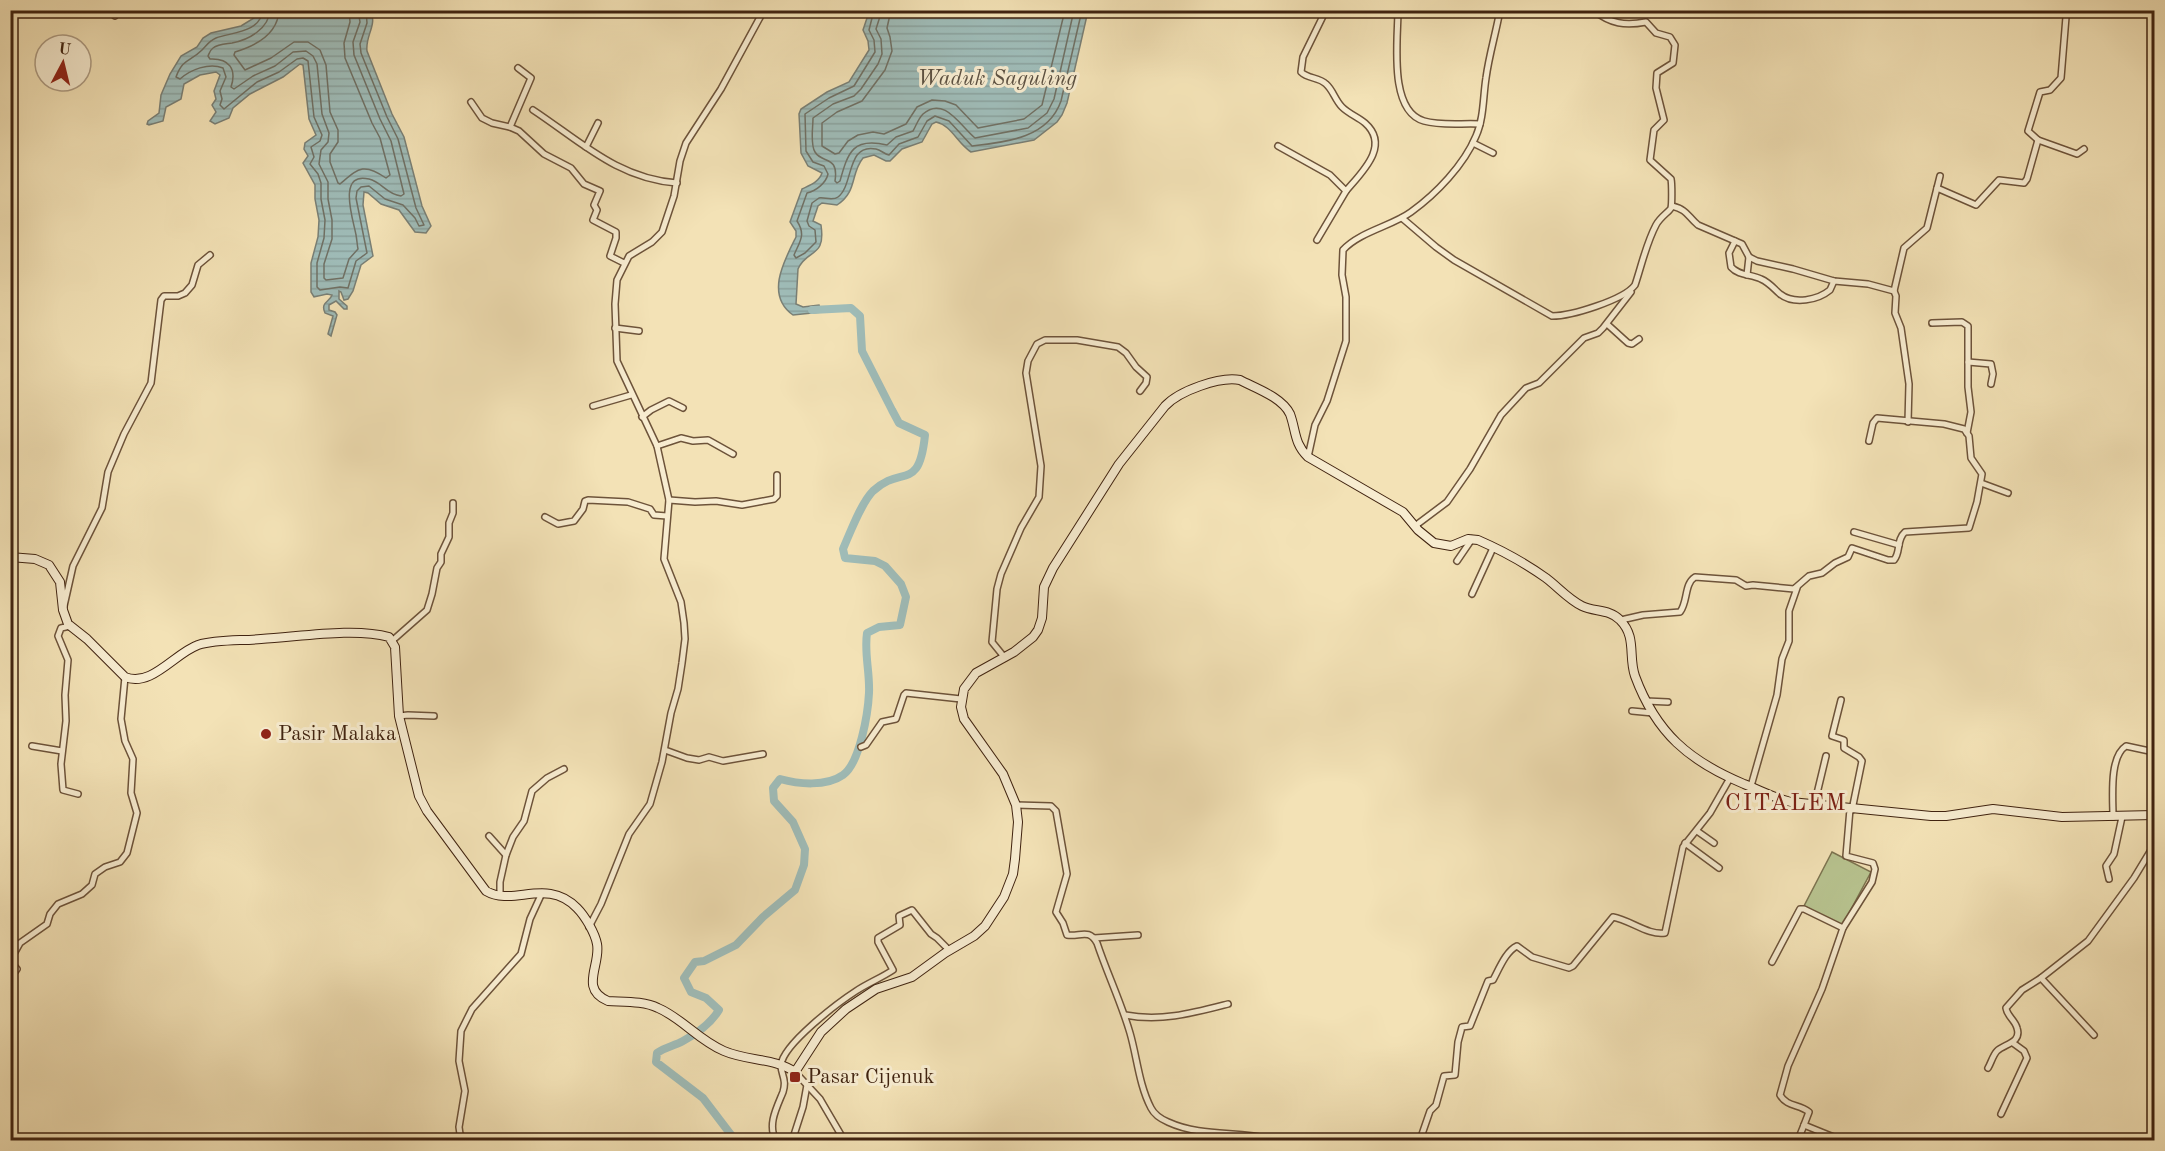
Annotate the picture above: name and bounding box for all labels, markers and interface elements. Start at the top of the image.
north arrow [33,33,93,93]
text: U [57,41,72,59]
water label: Waduk Saguling [917,68,1078,90]
place label: Pasir Malaka [278,724,396,745]
marker: Pasir Malaka [259,727,273,741]
district label: CITALEM [1725,792,1847,816]
place label: Pasar Cijenuk [807,1067,934,1088]
marker: Pasar Cijenuk [788,1070,802,1084]

